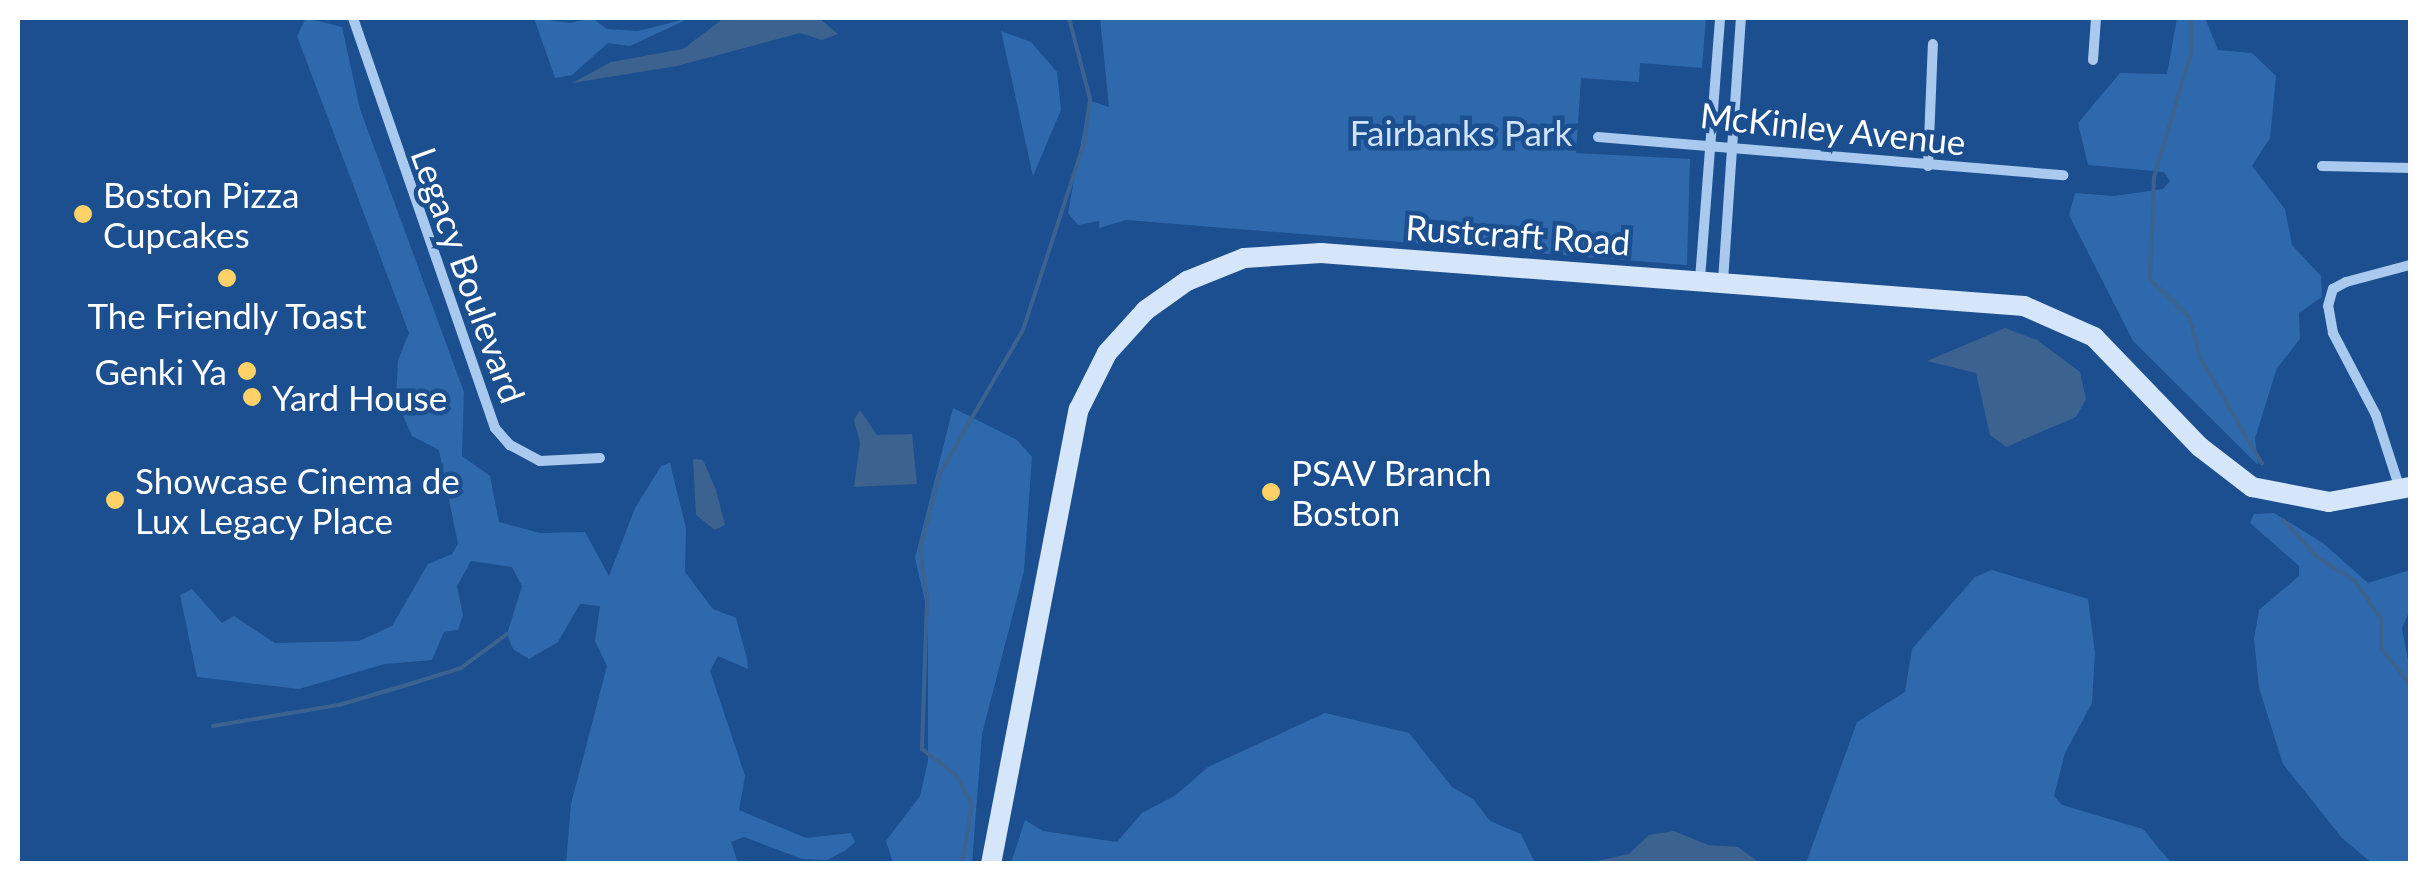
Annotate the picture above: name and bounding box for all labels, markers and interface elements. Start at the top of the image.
street label: McKinley Avenue [1697,93,1969,163]
park label: Fairbanks Park [1350,111,1572,153]
street label: Legacy Boulevard [403,141,535,409]
place label: Boston Pizza Cupcakes [103,173,300,255]
marker: Boston Pizza Cupcakes [72,203,94,225]
street label: Rustcraft Road [1404,205,1632,263]
marker: The Friendly Toast [216,267,238,289]
place label: The Friendly Toast [87,294,367,336]
place label: Genki Ya [93,350,227,392]
marker: Genki Ya [236,360,258,382]
place label: Yard House [272,376,447,418]
marker: Yard House [241,386,263,408]
place label: PSAV Branch Boston [1291,451,1493,533]
place label: Showcase Cinema de Lux Legacy Place [135,459,460,541]
marker: PSAV Branch Boston [1260,481,1282,503]
marker: Showcase Cinema de Lux Legacy Place [104,489,126,511]

